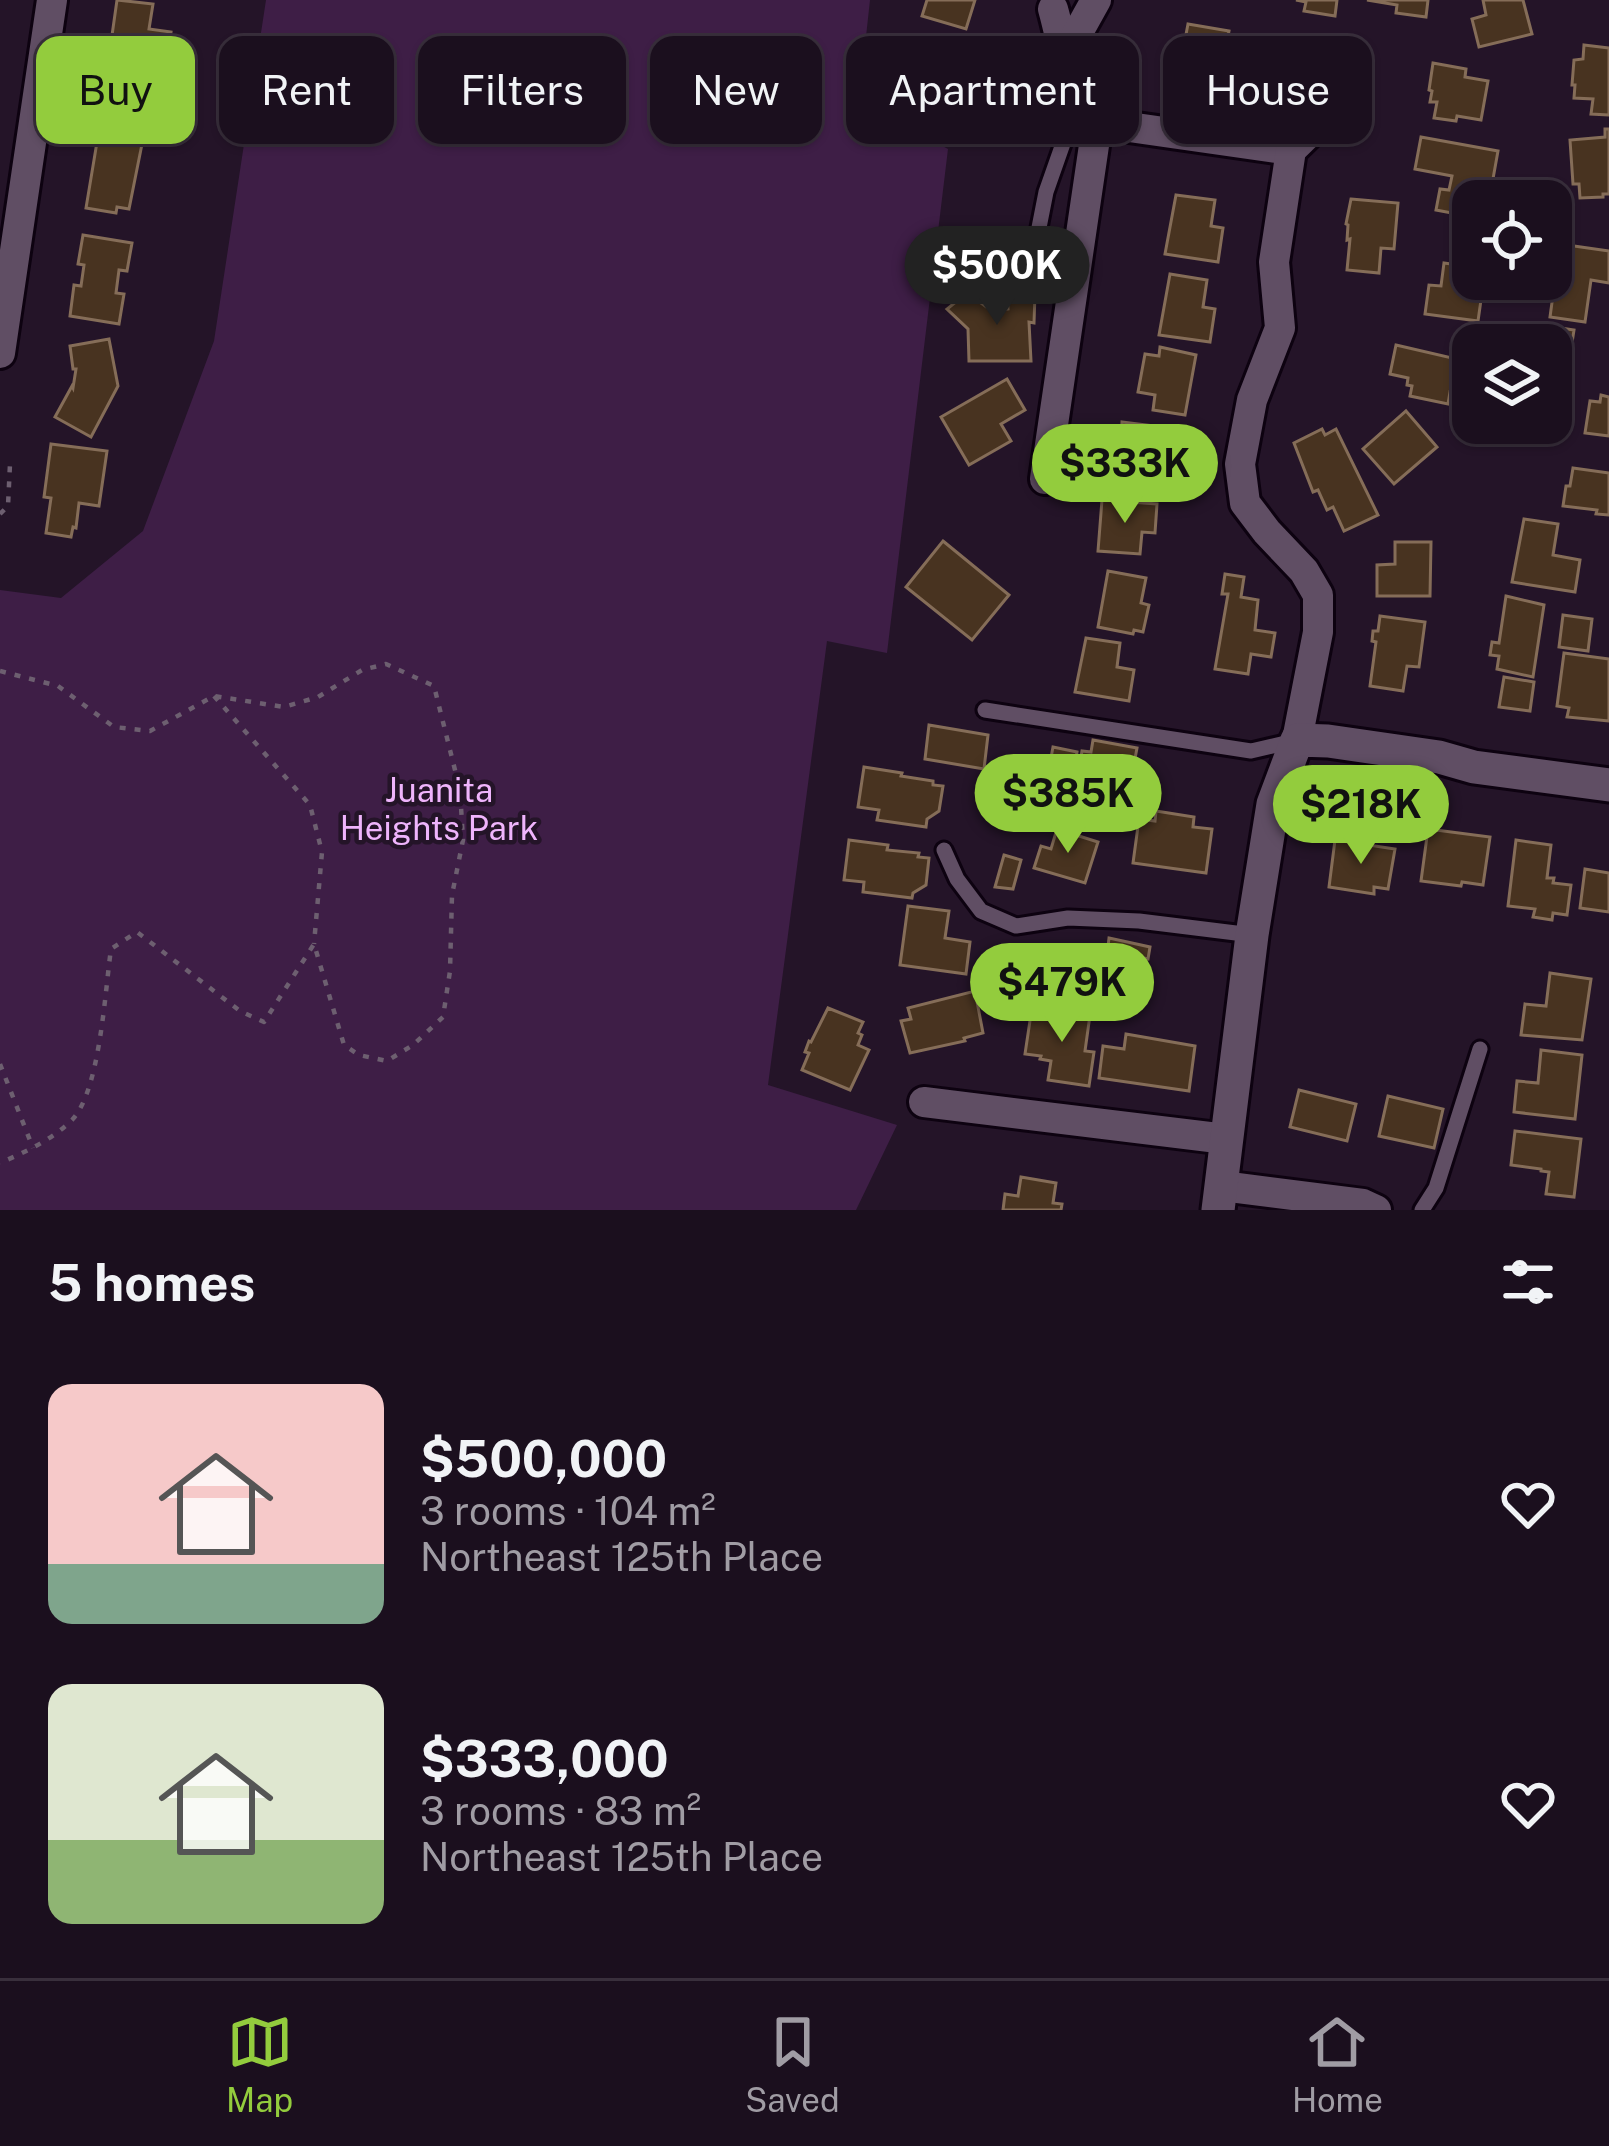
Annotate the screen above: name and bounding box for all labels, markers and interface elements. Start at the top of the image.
chip: Buy [36,36,195,144]
chip: Rent [219,36,394,144]
chip: Filters [418,36,626,144]
chip: New [650,36,822,144]
chip: Apartment [846,36,1139,144]
chip: House [1163,36,1372,144]
map controls [1452,180,1572,444]
button: locate [1452,180,1572,300]
pin: $500K [913,226,1081,328]
text: $500K [932,242,1062,288]
button: layers [1452,324,1572,444]
pin: $333K [1041,424,1209,526]
text: $333K [1059,440,1191,486]
pin: $385K [984,754,1152,856]
pin: $218K [1277,765,1445,867]
text: $385K [1002,770,1134,816]
park label: Juanita Heights Park [340,771,538,847]
text: $218K [1300,781,1422,827]
pin: $479K [978,943,1146,1045]
text: $479K [997,959,1127,1005]
icon: filters [1495,1249,1561,1315]
text: 5 homes [48,1253,255,1312]
text: $500,000 [420,1429,667,1488]
icon: home [144,1432,288,1576]
icon: heart [1495,1471,1561,1537]
text: 3 rooms · 104 m² [420,1488,716,1534]
text: Northeast 125th Place [420,1534,823,1580]
text: $333,000 [420,1729,669,1788]
icon: home [144,1732,288,1876]
icon: heart [1495,1771,1561,1837]
text: 3 rooms · 83 m² [420,1788,701,1834]
text: Northeast 125th Place [420,1834,823,1880]
tab: Map [226,2009,293,2119]
tab: Saved [745,2009,840,2119]
tab: Home [1292,2009,1383,2119]

